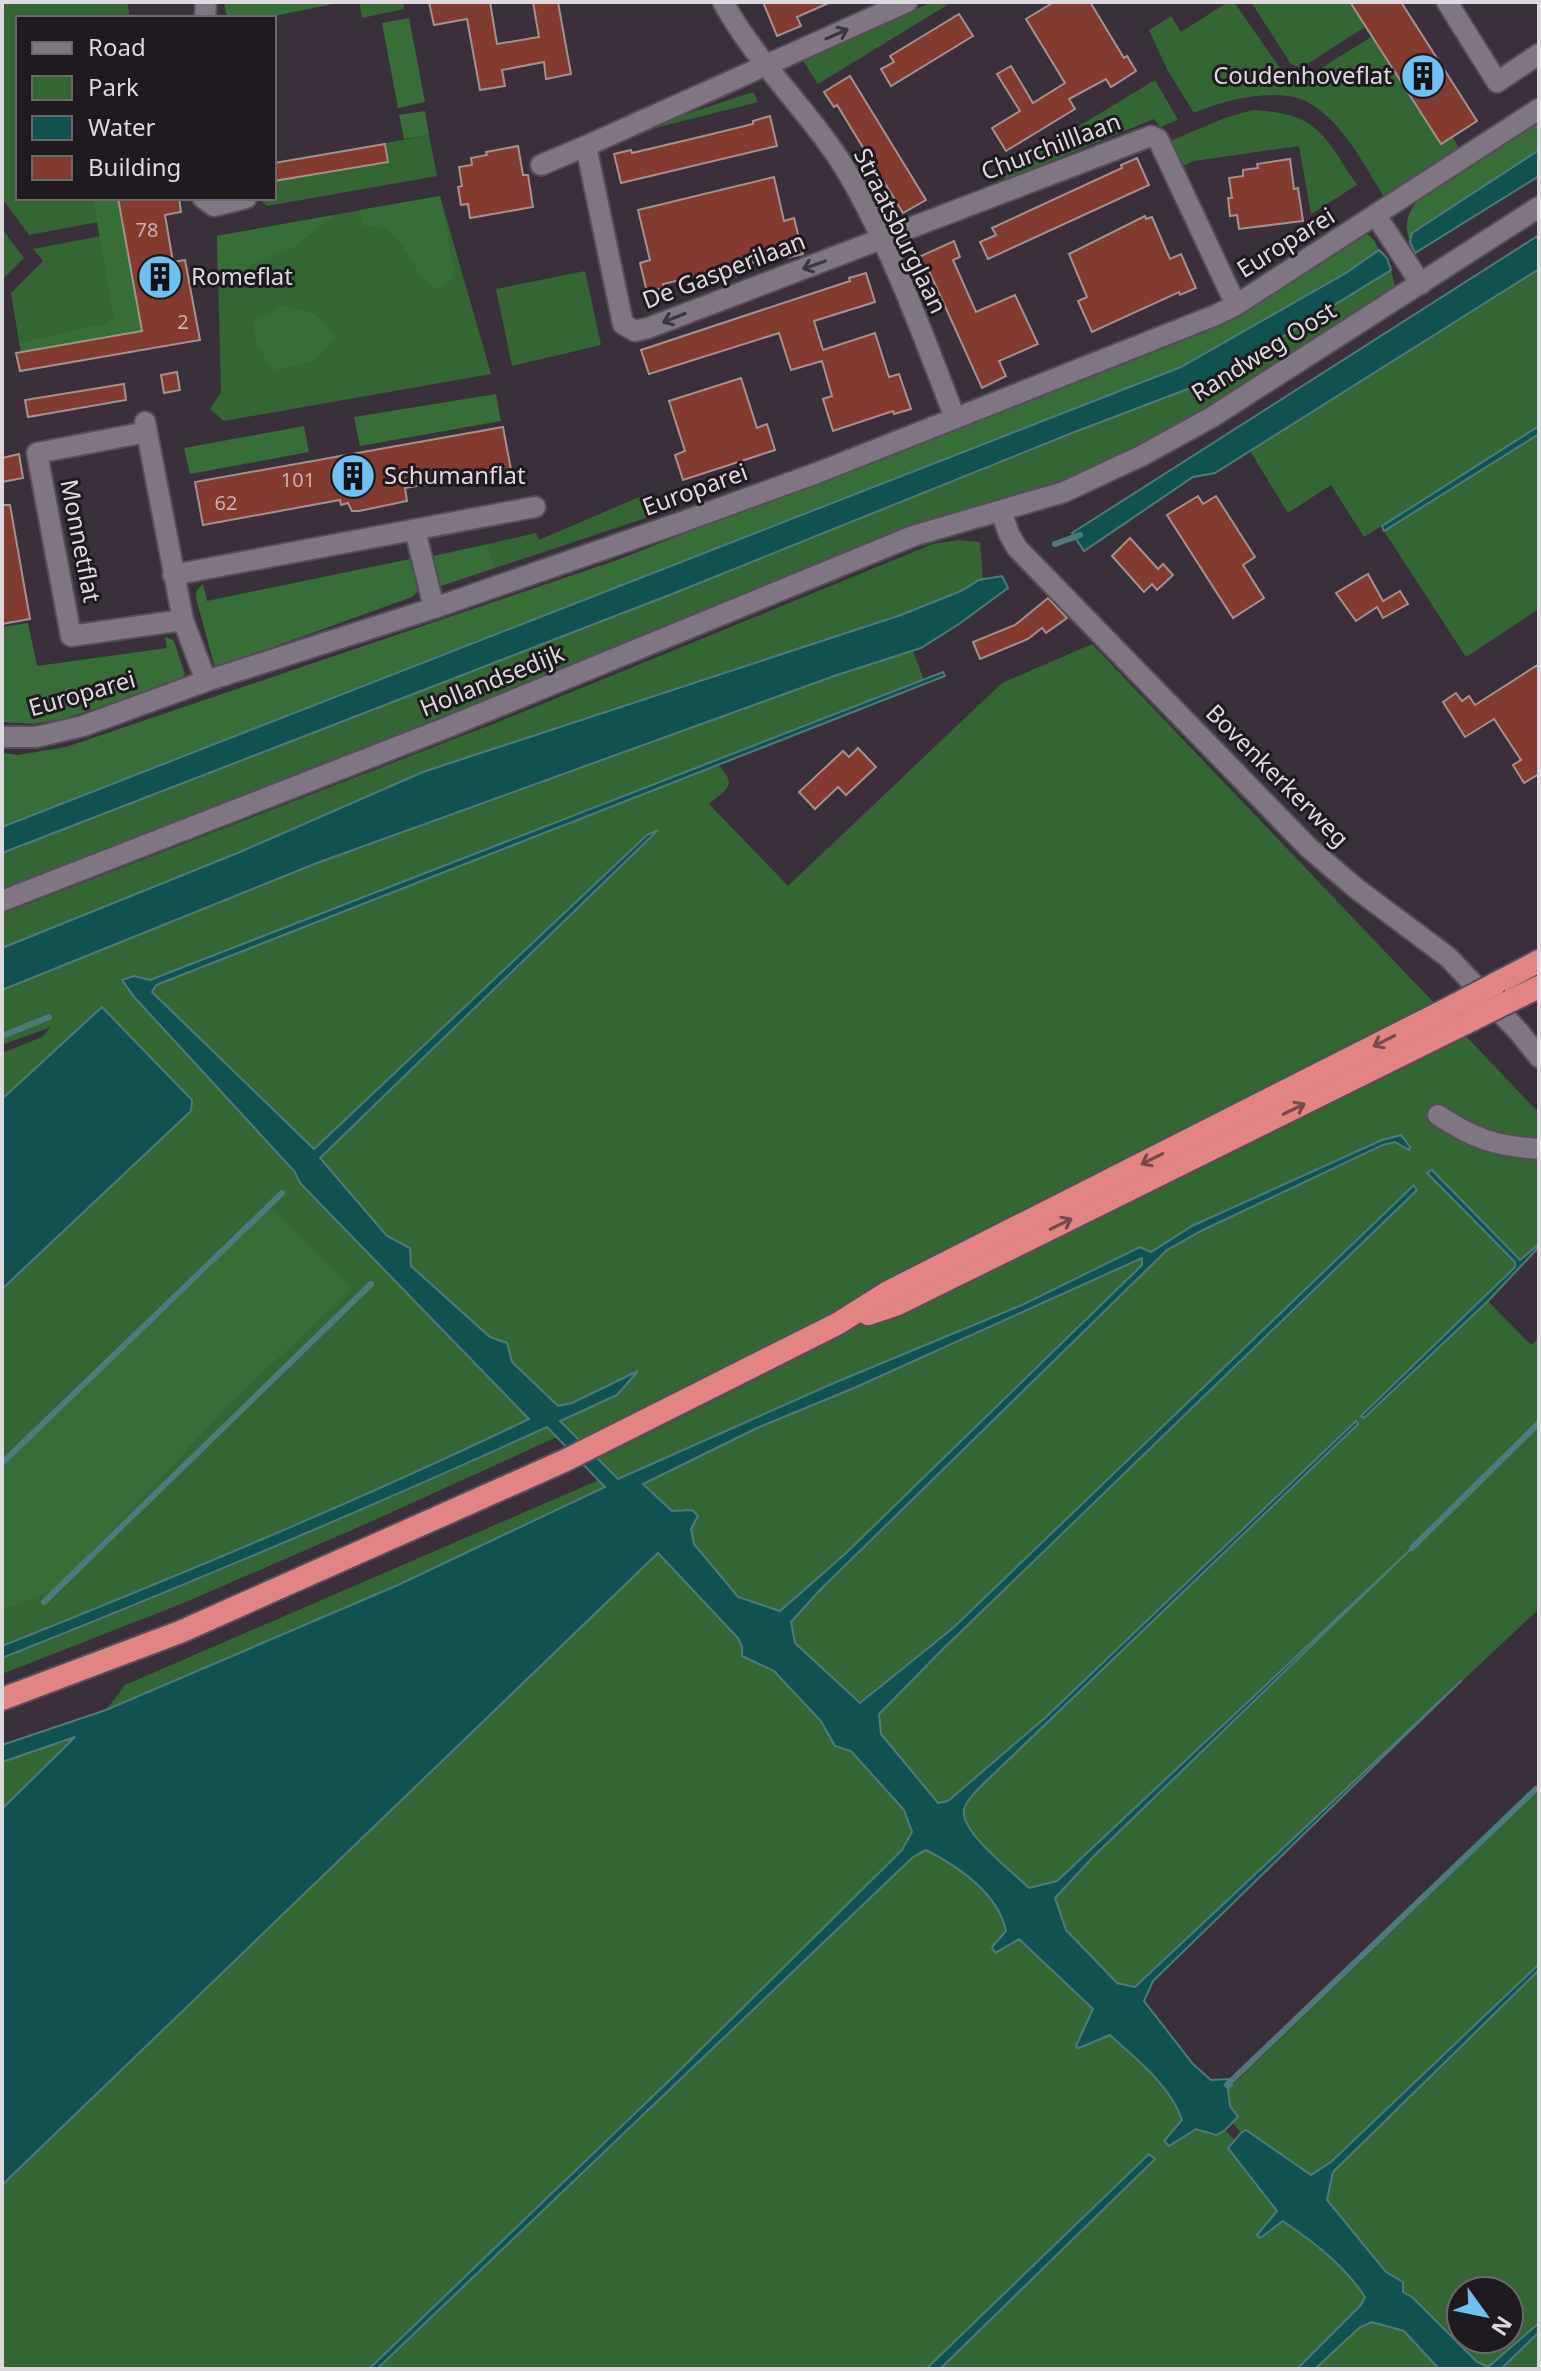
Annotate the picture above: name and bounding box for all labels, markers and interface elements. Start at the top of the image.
legend [16,16,276,200]
one-way arrow [825,26,849,41]
text: Road [88,30,146,63]
building icon: Coudenhoveflat [1399,52,1447,100]
place label: Coudenhoveflat [1213,58,1392,91]
text: Park [88,70,139,103]
street label: Churchilllaan [976,104,1125,187]
text: Water [88,110,156,143]
street label: Straatsburglaan [847,142,956,319]
text: Building [88,150,181,183]
street label: Europarei [1230,199,1340,285]
house number: 78 [136,216,158,243]
street label: De Gasperilaan [637,223,810,316]
building icon: Romeflat [136,253,184,301]
one-way arrow [802,258,827,273]
place label: Romeflat [191,259,293,292]
street label: Randweg Oost [1185,293,1342,408]
house number: 2 [177,308,189,335]
one-way arrow [662,311,687,326]
building icon: Schumanflat [329,452,377,500]
street label: Europarei [637,454,752,523]
place label: Schumanflat [384,458,526,491]
house number: 101 [281,466,315,493]
street label: Monnetflat [53,476,110,605]
house number: 62 [215,489,237,516]
street label: Hollandsedijk [414,636,569,724]
street label: Europarei [24,662,139,724]
street label: Bovenkerkerweg [1199,696,1357,854]
one-way arrow [1372,1034,1396,1050]
one-way arrow [1281,1100,1305,1116]
one-way arrow [1140,1151,1164,1167]
one-way arrow [1048,1216,1072,1231]
north arrow [1445,2275,1525,2355]
text: N [1485,2311,1520,2342]

